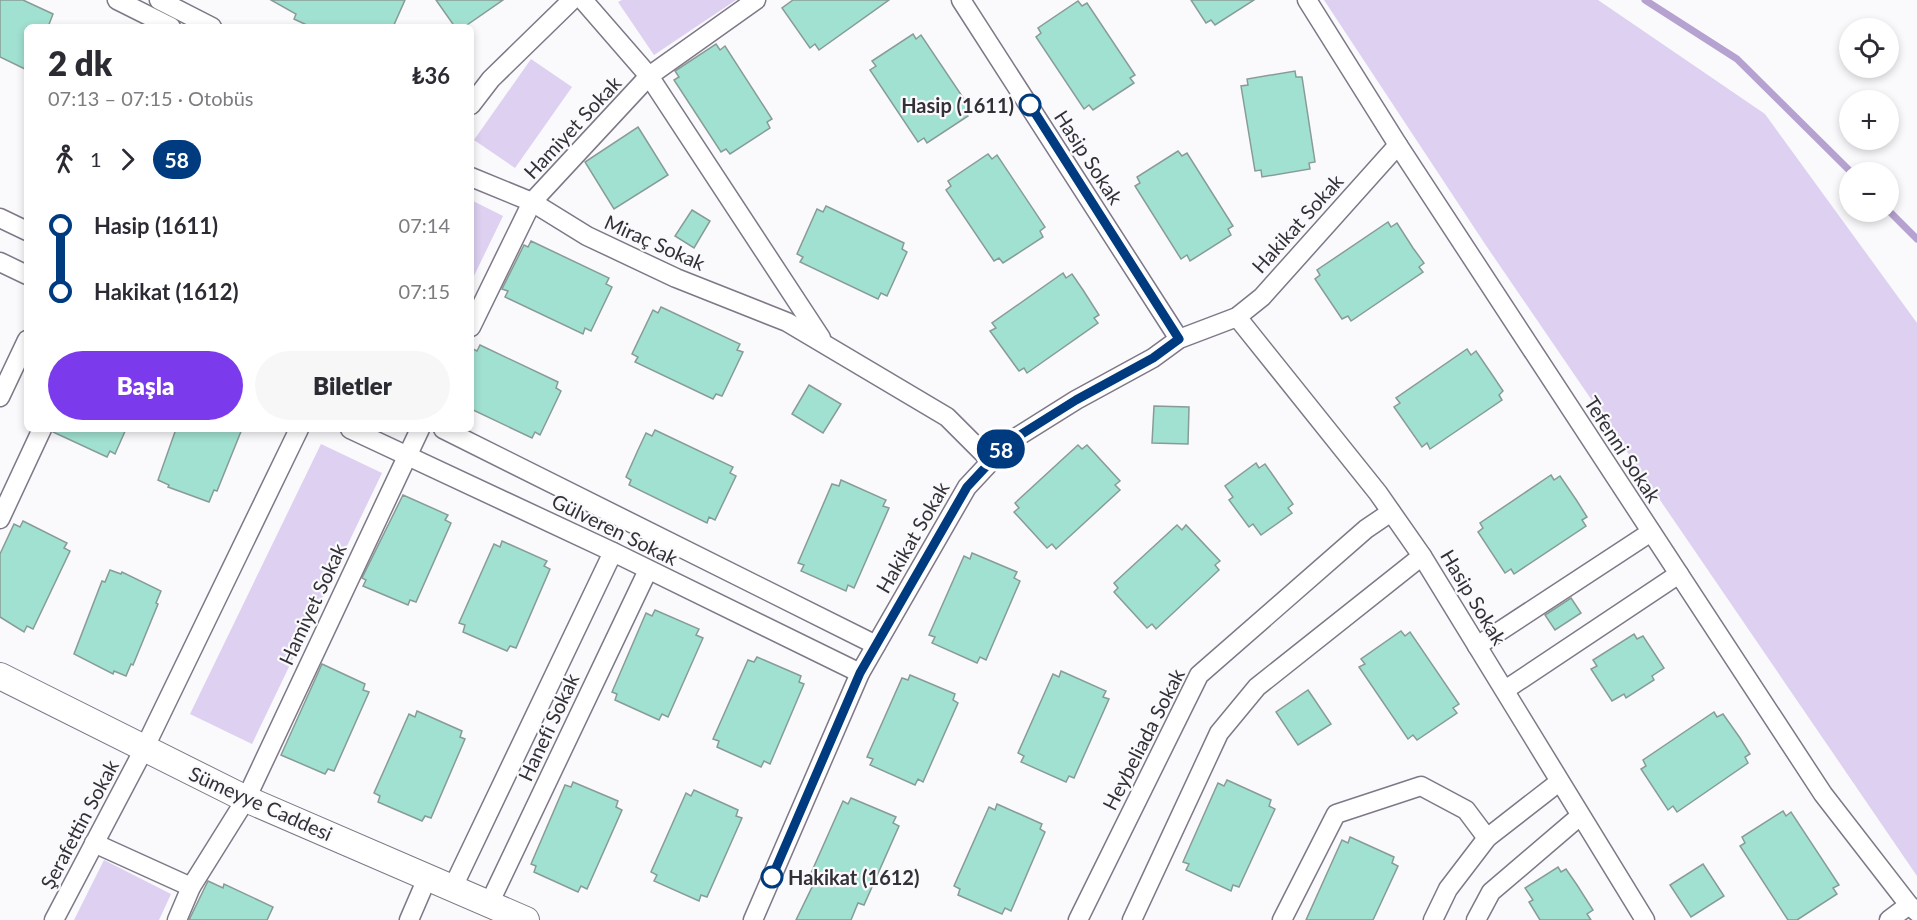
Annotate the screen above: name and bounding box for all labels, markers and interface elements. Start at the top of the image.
map controls [1839,18,1899,222]
button: locate [1839,18,1899,78]
text: 2 dk [48,43,112,83]
text: ₺36 [412,62,450,89]
street label: Hamiyet Sokak [518,70,626,183]
text: 07:13 – 07:15 · Otobüs [48,86,254,110]
button: + [1839,90,1899,150]
place label: Hasip (1611) [901,93,1014,117]
marker: Hasip (1611) [1019,94,1041,116]
street label: Hasip Sokak [1050,106,1129,209]
icon: walk [48,143,81,176]
icon: forward [111,143,144,176]
text: 1 [90,147,102,171]
text: 58 [165,147,189,172]
button: − [1839,162,1899,222]
street label: Hakikat Sokak [1246,168,1348,277]
street label: Miraç Sokak [601,209,710,275]
text: Hasip (1611) [94,212,218,239]
text: 07:14 [399,213,450,237]
text: Hakikat (1612) [94,278,239,305]
text: 07:15 [399,279,450,303]
button: Başla [48,351,243,420]
button: Biletler [255,351,450,420]
street label: Tefenni Sokak [1580,391,1667,507]
line badge: 58 [974,430,1028,468]
text: 58 [989,437,1013,462]
street label: Hakikat Sokak [870,476,954,597]
street label: Gülveren Sokak [548,488,683,570]
street label: Hamiyet Sokak [273,539,351,669]
street label: Hasip Sokak [1436,545,1512,650]
street label: Heybeliada Sokak [1097,664,1189,814]
street label: Hanefi Sokak [513,669,584,785]
street label: Şerafettin Sokak [35,755,123,893]
street label: Sümeyye Caddesi [186,761,336,845]
place label: Hakikat (1612) [788,865,919,889]
marker: Hakikat (1612) [761,866,783,888]

